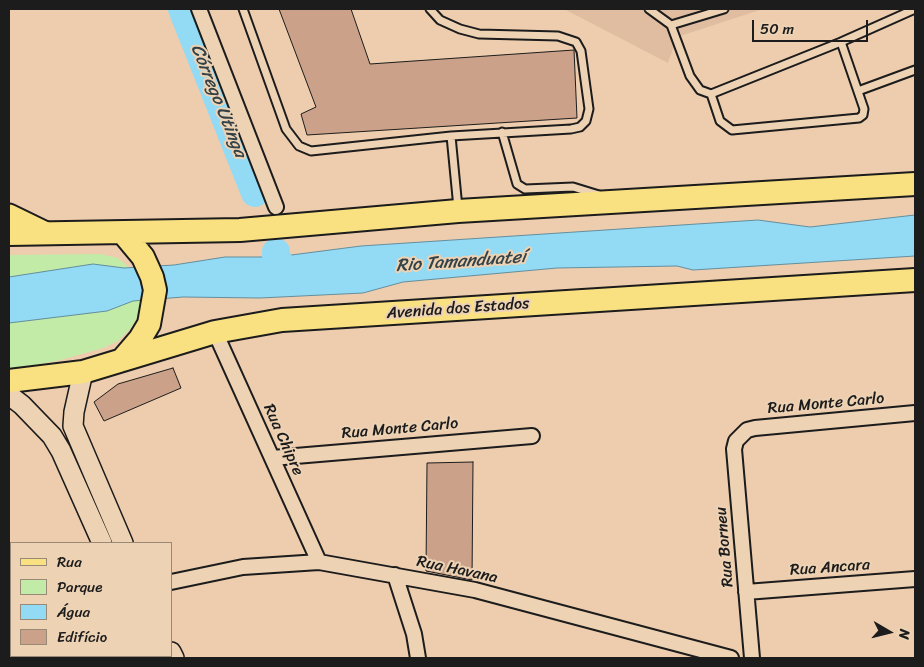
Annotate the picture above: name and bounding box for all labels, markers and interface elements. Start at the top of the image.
scale bar [754,10,870,42]
text: 50 m [760,16,794,42]
water label: Córrego Utinga [186,41,250,161]
water label: Rio Tamanduateí [395,247,527,277]
street label: Avenida dos Estados [386,294,530,324]
street label: Rua Monte Carlo [767,389,885,419]
street label: Rua Chipre [259,401,307,479]
street label: Rua Monte Carlo [341,414,459,444]
street label: Rua Borneu [712,506,738,588]
legend [10,542,172,657]
text: Rua [57,549,82,575]
street label: Rua Havana [415,552,499,588]
street label: Rua Ancara [789,556,871,580]
text: Parque [57,574,102,600]
text: Água [57,599,90,625]
north arrow [864,607,914,657]
text: Edifício [57,624,107,650]
text: N [891,628,917,641]

